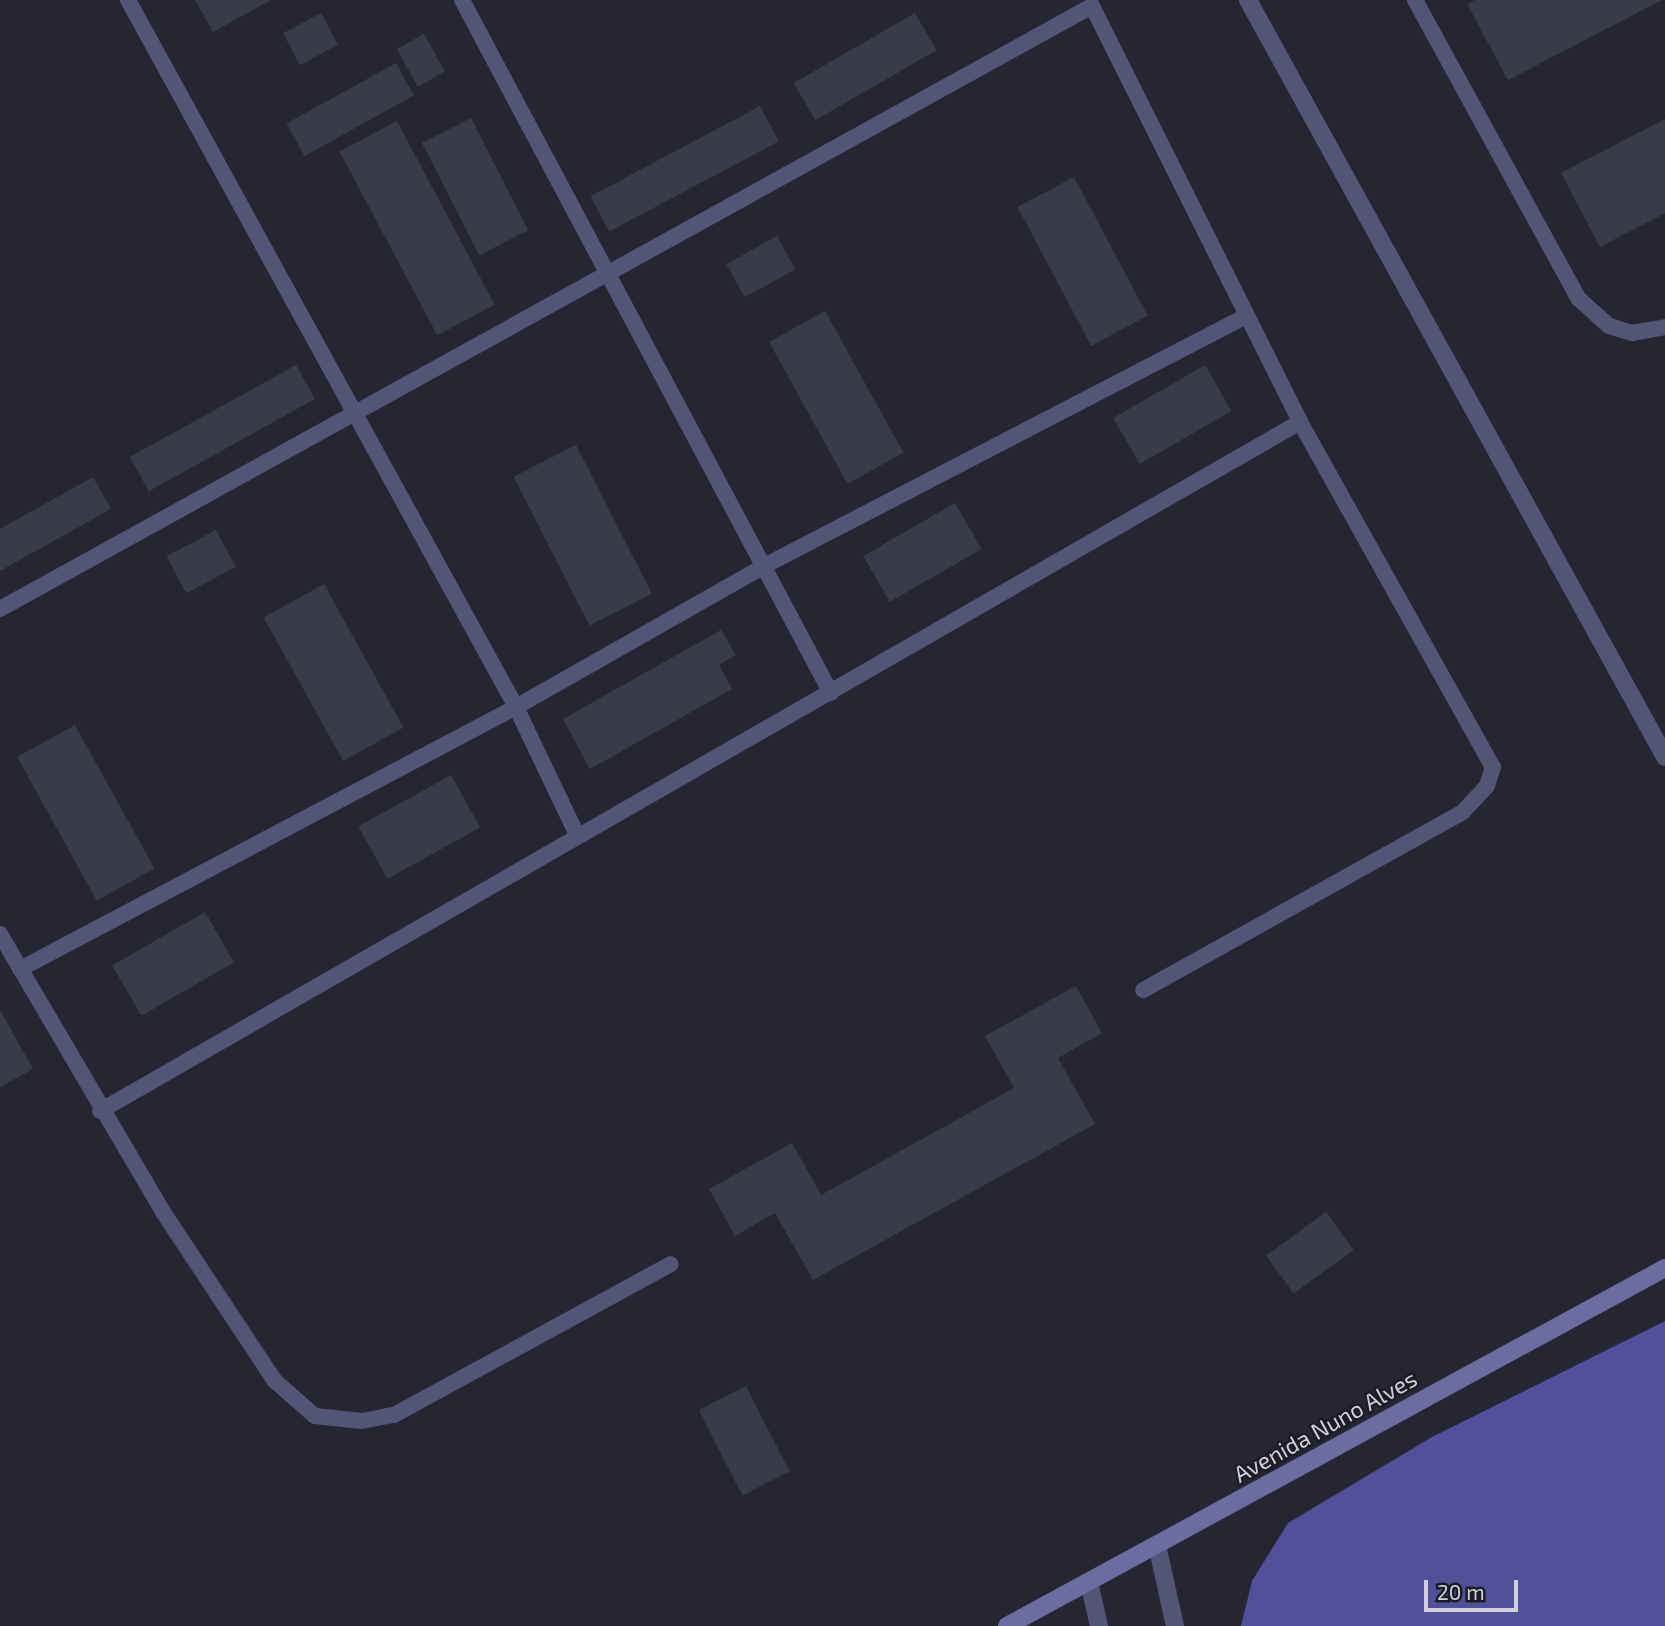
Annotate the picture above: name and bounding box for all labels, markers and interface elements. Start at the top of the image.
street label: Avenida Nuno Alves [1228,1364,1422,1488]
scale bar [1427,1566,1522,1610]
text: 20 m [1437,1579,1485,1604]

